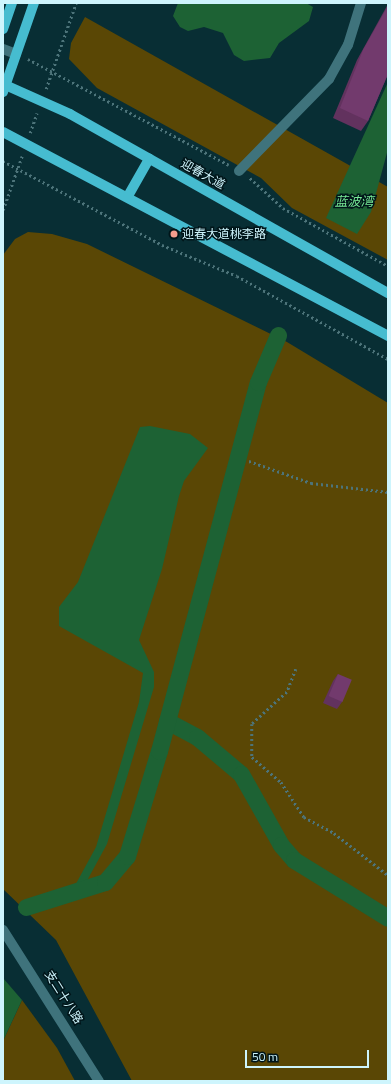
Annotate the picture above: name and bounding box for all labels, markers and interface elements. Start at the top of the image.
street label: 迎春大道 [179,156,227,192]
water label: 蓝波湾 [335,193,373,209]
place label: 迎春大道桃李路 [182,227,266,241]
marker: 迎春大道桃李路 [169,229,179,239]
street label: 支二十八路 [42,968,86,1026]
scale bar [247,1042,371,1068]
text: 50 m [252,1047,278,1066]

